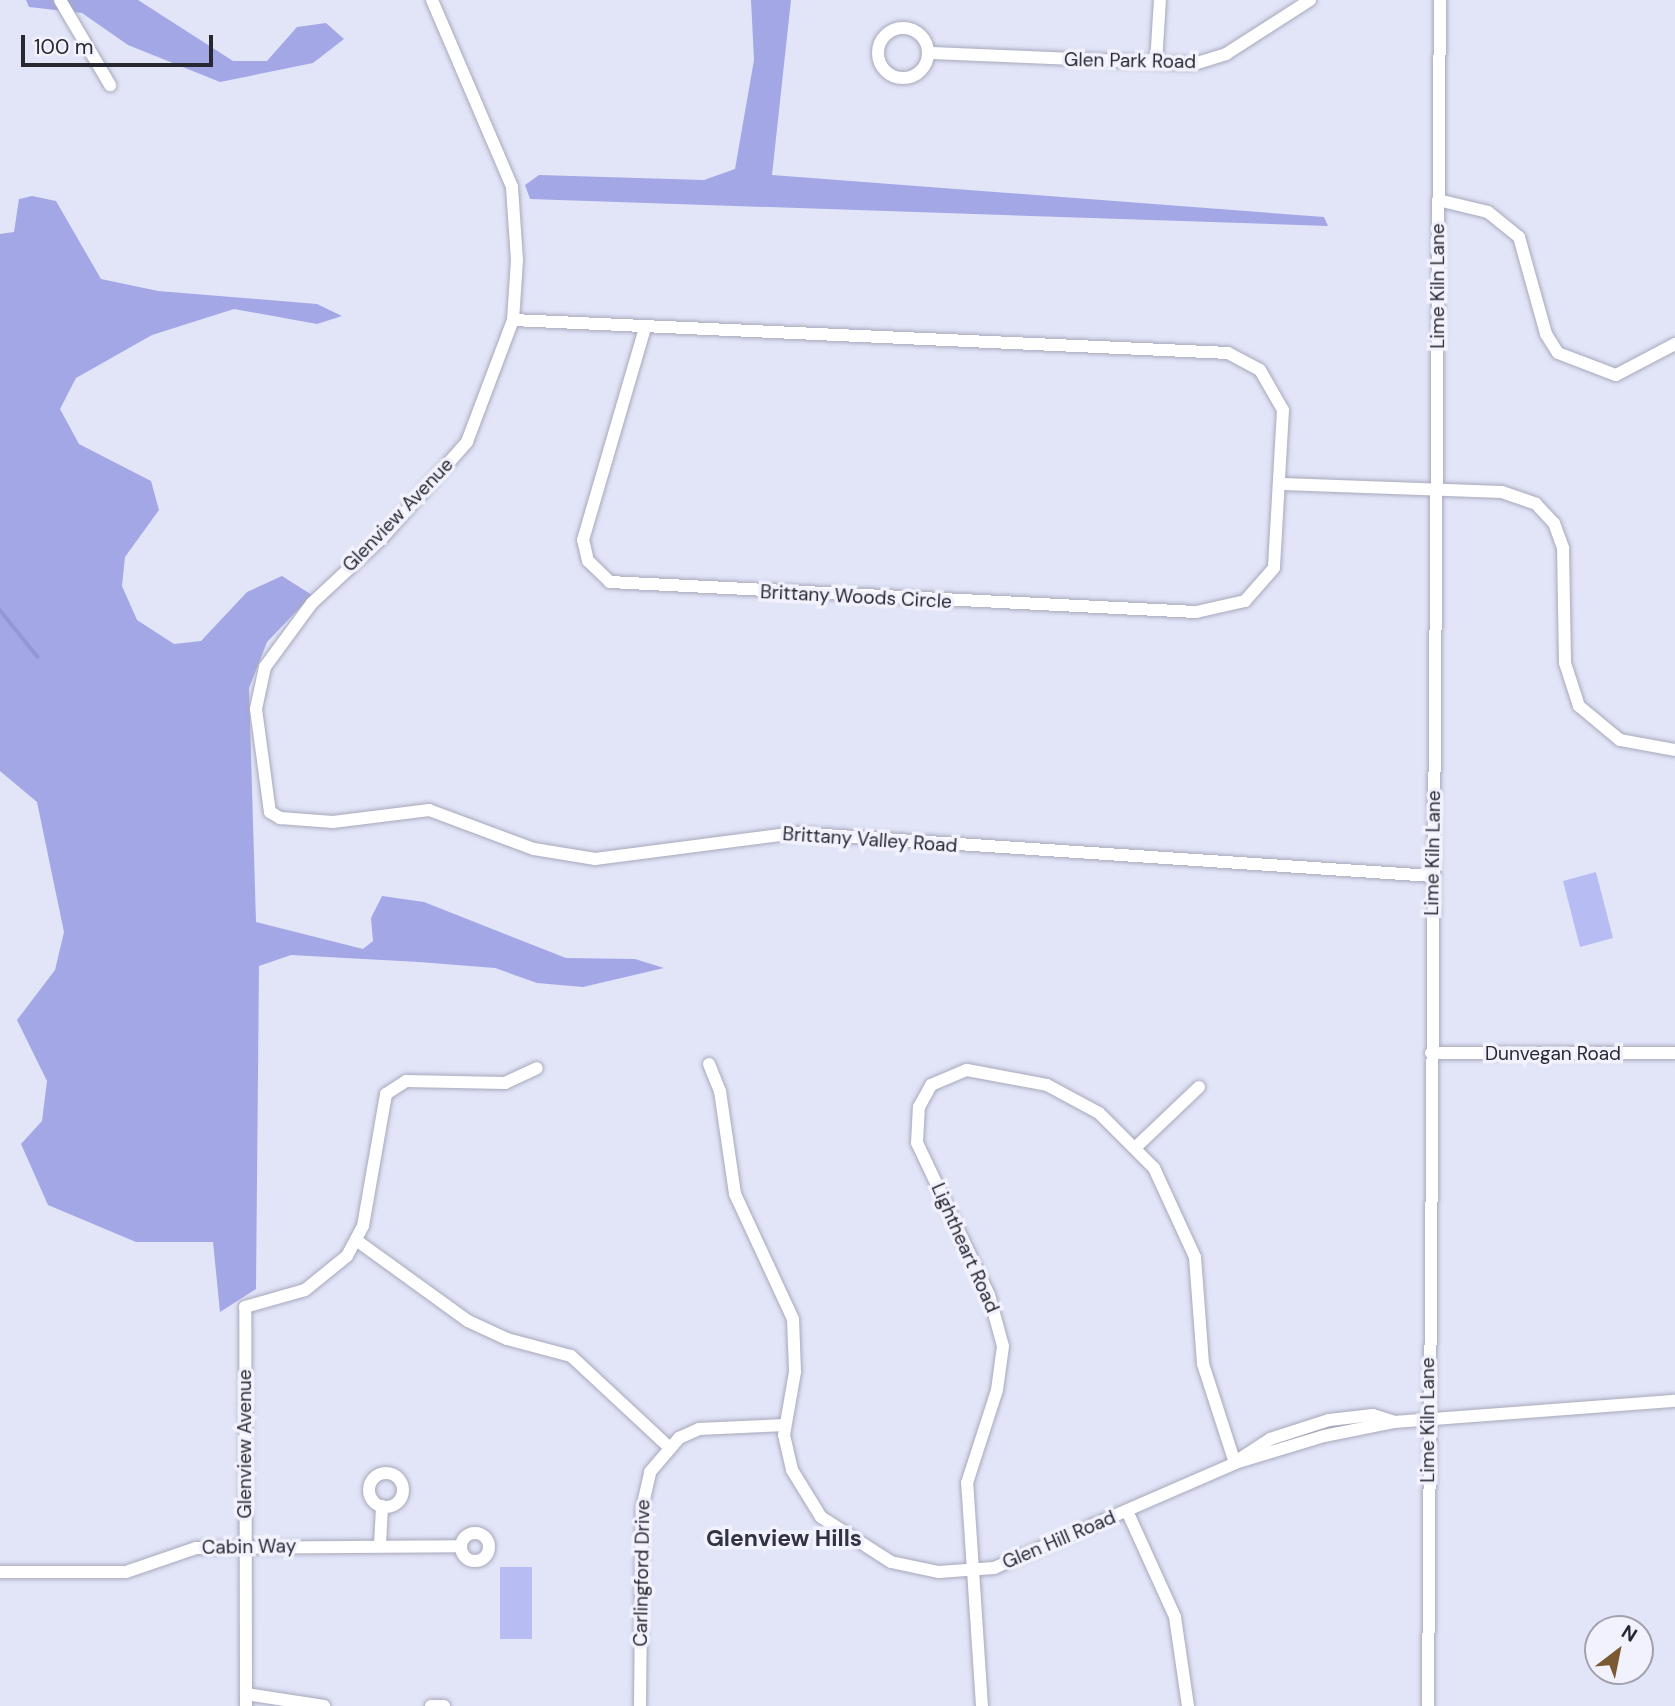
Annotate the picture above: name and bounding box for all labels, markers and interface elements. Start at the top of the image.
scale bar [24,21,217,65]
text: 100 m [34,33,94,61]
street label: Glen Park Road [1064,48,1196,74]
street label: Lime Kiln Lane [1427,223,1449,349]
street label: Glenview Avenue [338,453,458,577]
street label: Brittany Woods Circle [760,581,952,613]
street label: Lime Kiln Lane [1421,790,1445,916]
street label: Brittany Valley Road [782,823,958,857]
street label: Dunvegan Road [1485,1043,1621,1065]
street label: Lightheart Road [926,1180,1004,1316]
street label: Lime Kiln Lane [1417,1357,1439,1483]
street label: Glenview Avenue [234,1369,256,1519]
street label: Carlingford Drive [629,1499,655,1647]
street label: Glen Hill Road [999,1506,1119,1574]
district label: Glenview Hills [706,1524,862,1552]
street label: Cabin Way [202,1535,296,1559]
north arrow [1584,1615,1654,1685]
text: N [1617,1619,1642,1648]

